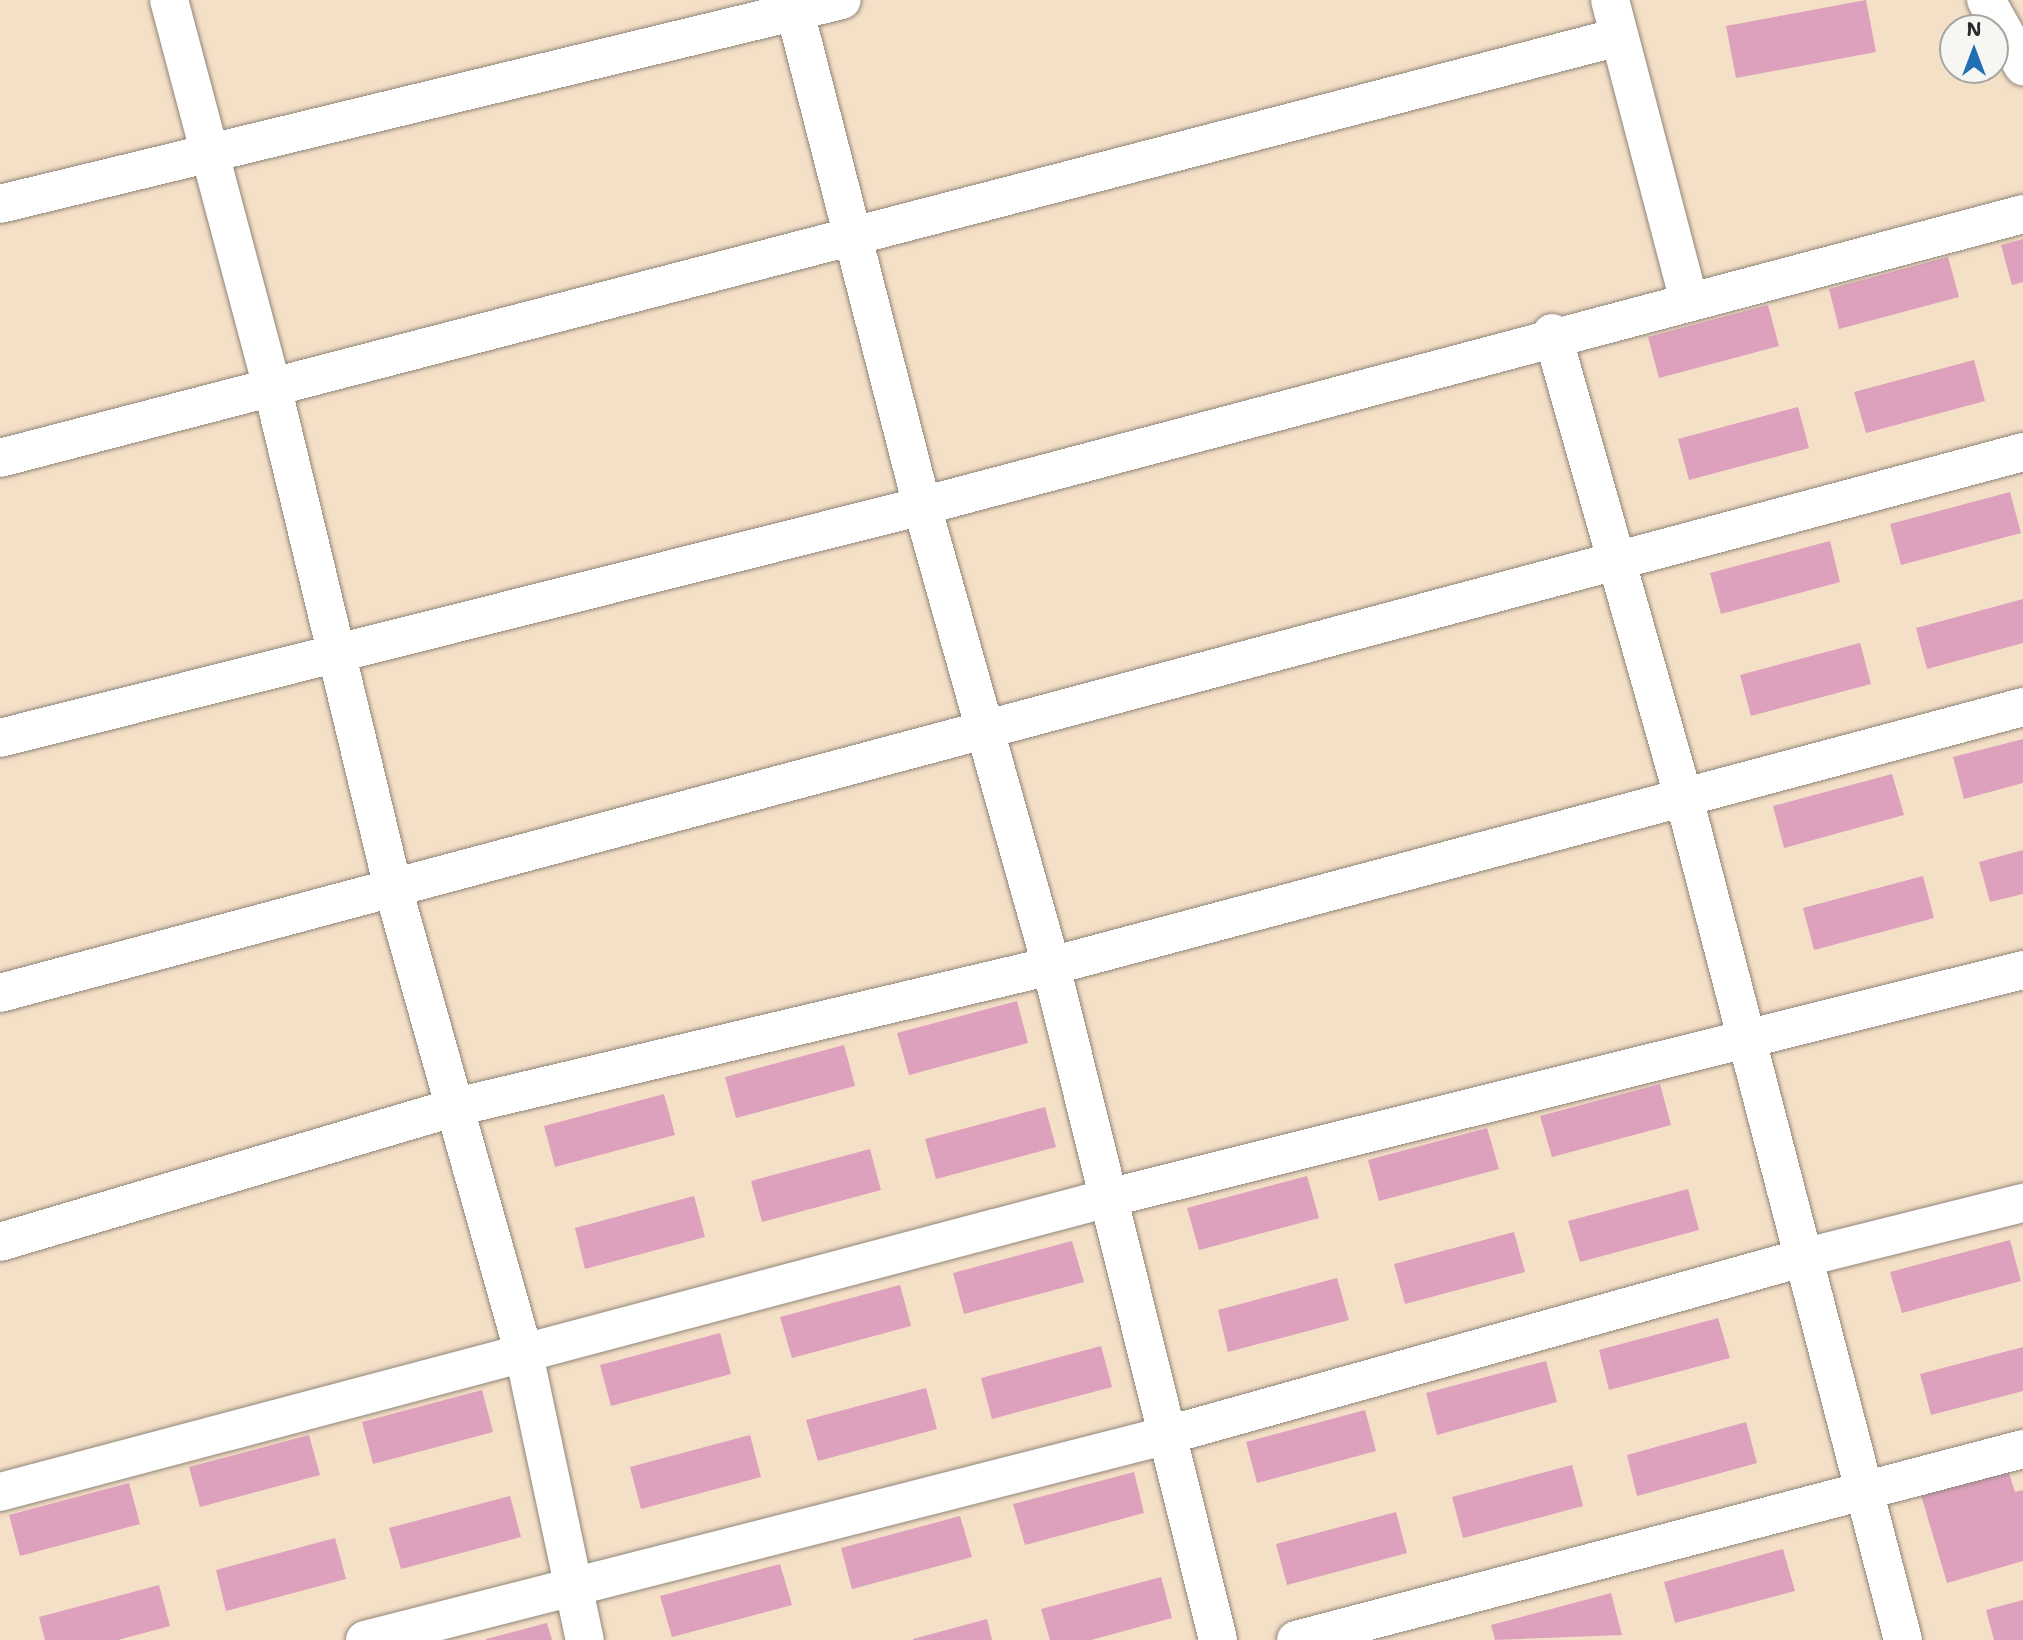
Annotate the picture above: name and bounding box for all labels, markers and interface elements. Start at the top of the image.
north arrow [1939,14,2009,84]
text: N [1966,17,1982,42]

